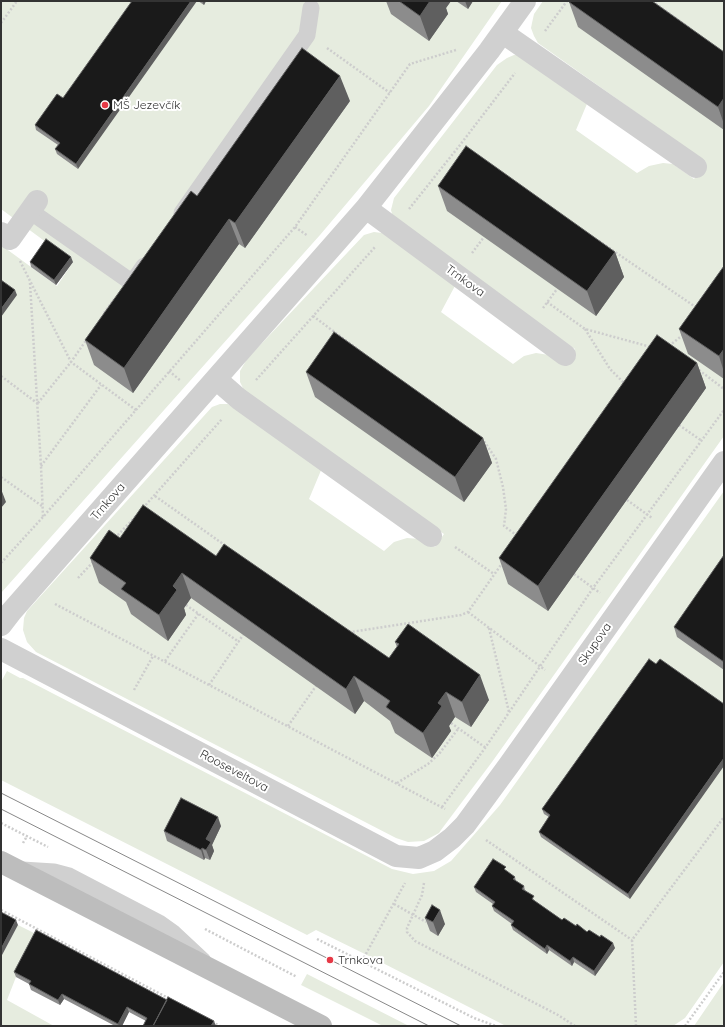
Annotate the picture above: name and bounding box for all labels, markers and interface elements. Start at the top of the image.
place label: MŠ Jezevčík [113,98,180,112]
marker: MŠ Jezevčík [100,100,110,110]
street label: Trnkova [443,262,487,300]
street label: Trnkova [88,480,128,524]
street label: Skupova [575,620,615,668]
street label: Rooseveltova [197,747,271,795]
place label: Trnkova [338,953,383,967]
marker: Trnkova [325,955,335,965]

